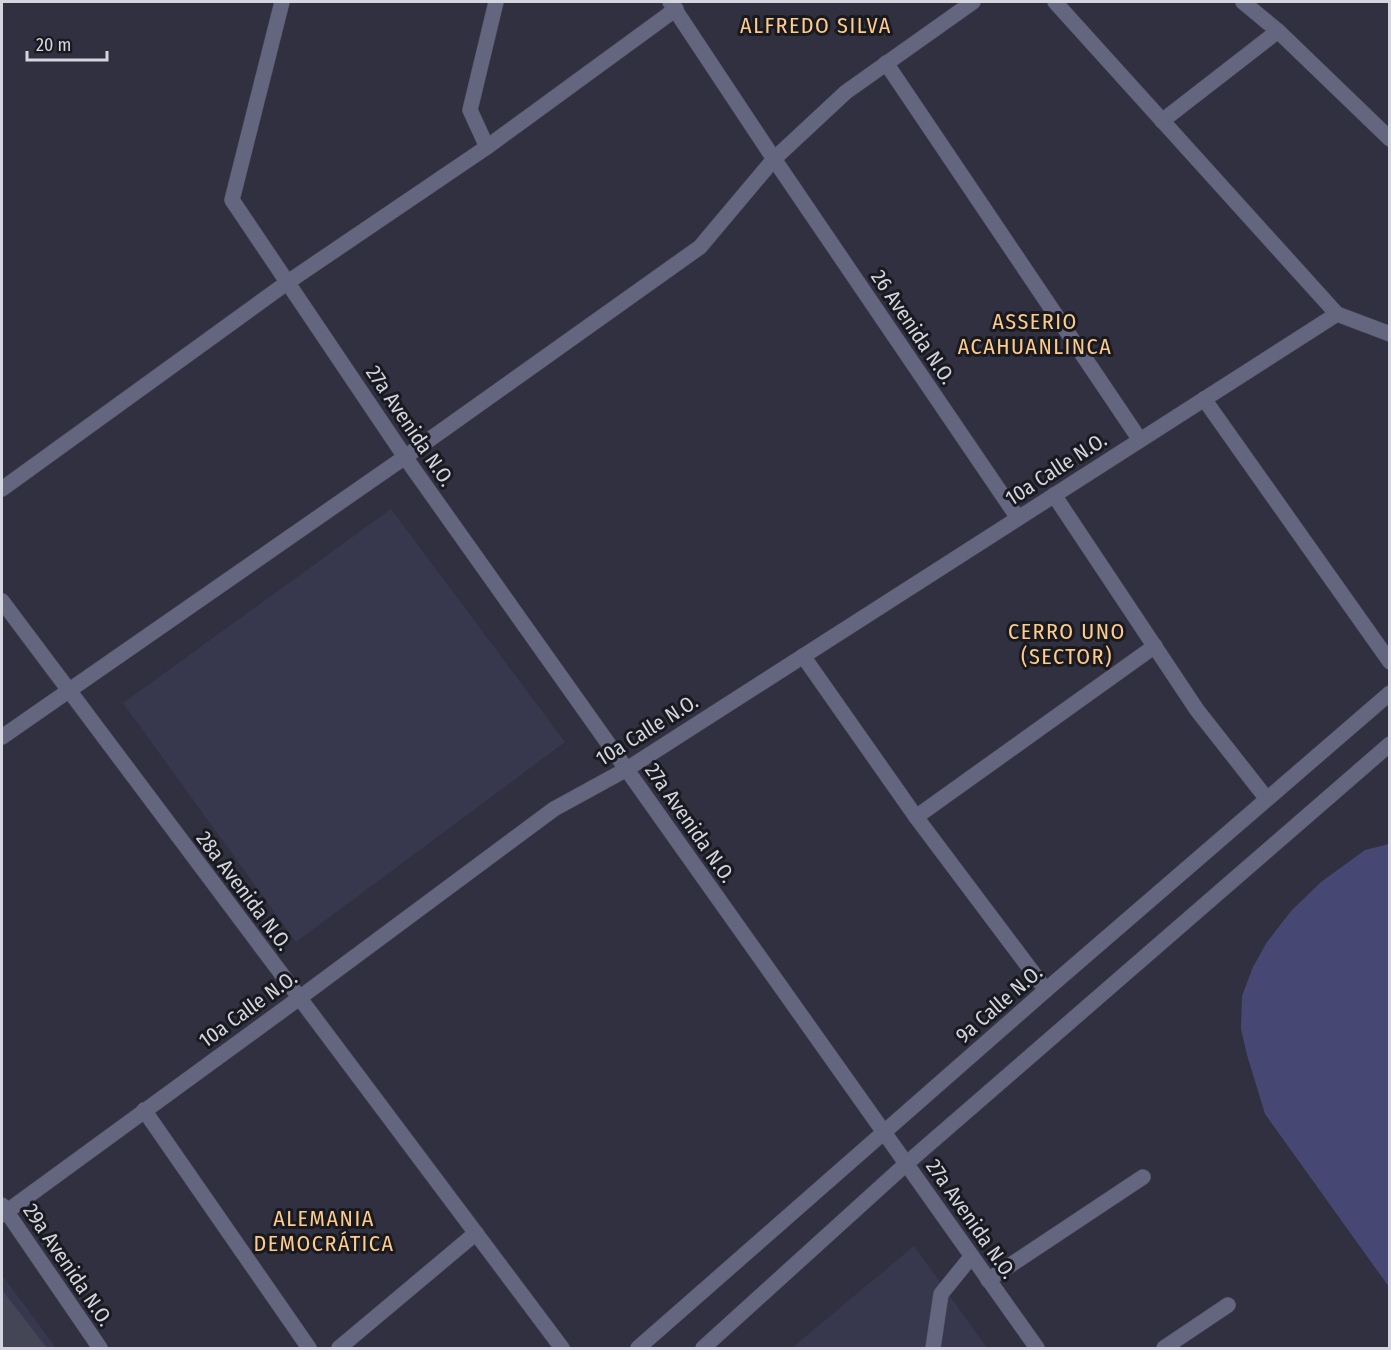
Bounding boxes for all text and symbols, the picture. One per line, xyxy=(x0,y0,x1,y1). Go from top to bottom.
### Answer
district label: ALFREDO SILVA xyxy=(740,12,892,39)
scale bar xyxy=(27,24,106,62)
text: 20 m xyxy=(36,34,71,56)
street label: 26 Avenida N.O. xyxy=(865,265,961,389)
district label: ASSERIO ACAHUANLINCA xyxy=(958,308,1112,360)
street label: 27a Avenida N.O. xyxy=(360,361,460,491)
street label: 10a Calle N.O. xyxy=(1001,427,1111,511)
district label: CERRO UNO (SECTOR) xyxy=(1008,618,1126,670)
street label: 10a Calle N.O. xyxy=(591,688,703,772)
street label: 27a Avenida N.O. xyxy=(639,758,741,888)
street label: 28a Avenida N.O. xyxy=(191,826,297,956)
street label: 9a Calle N.O. xyxy=(950,959,1048,1049)
street label: 10a Calle N.O. xyxy=(194,965,302,1053)
street label: 27a Avenida N.O. xyxy=(920,1154,1022,1284)
street label: 29a Avenida N.O. xyxy=(18,1199,118,1331)
district label: ALEMANIA DEMOCRÁTICA xyxy=(253,1205,395,1257)

